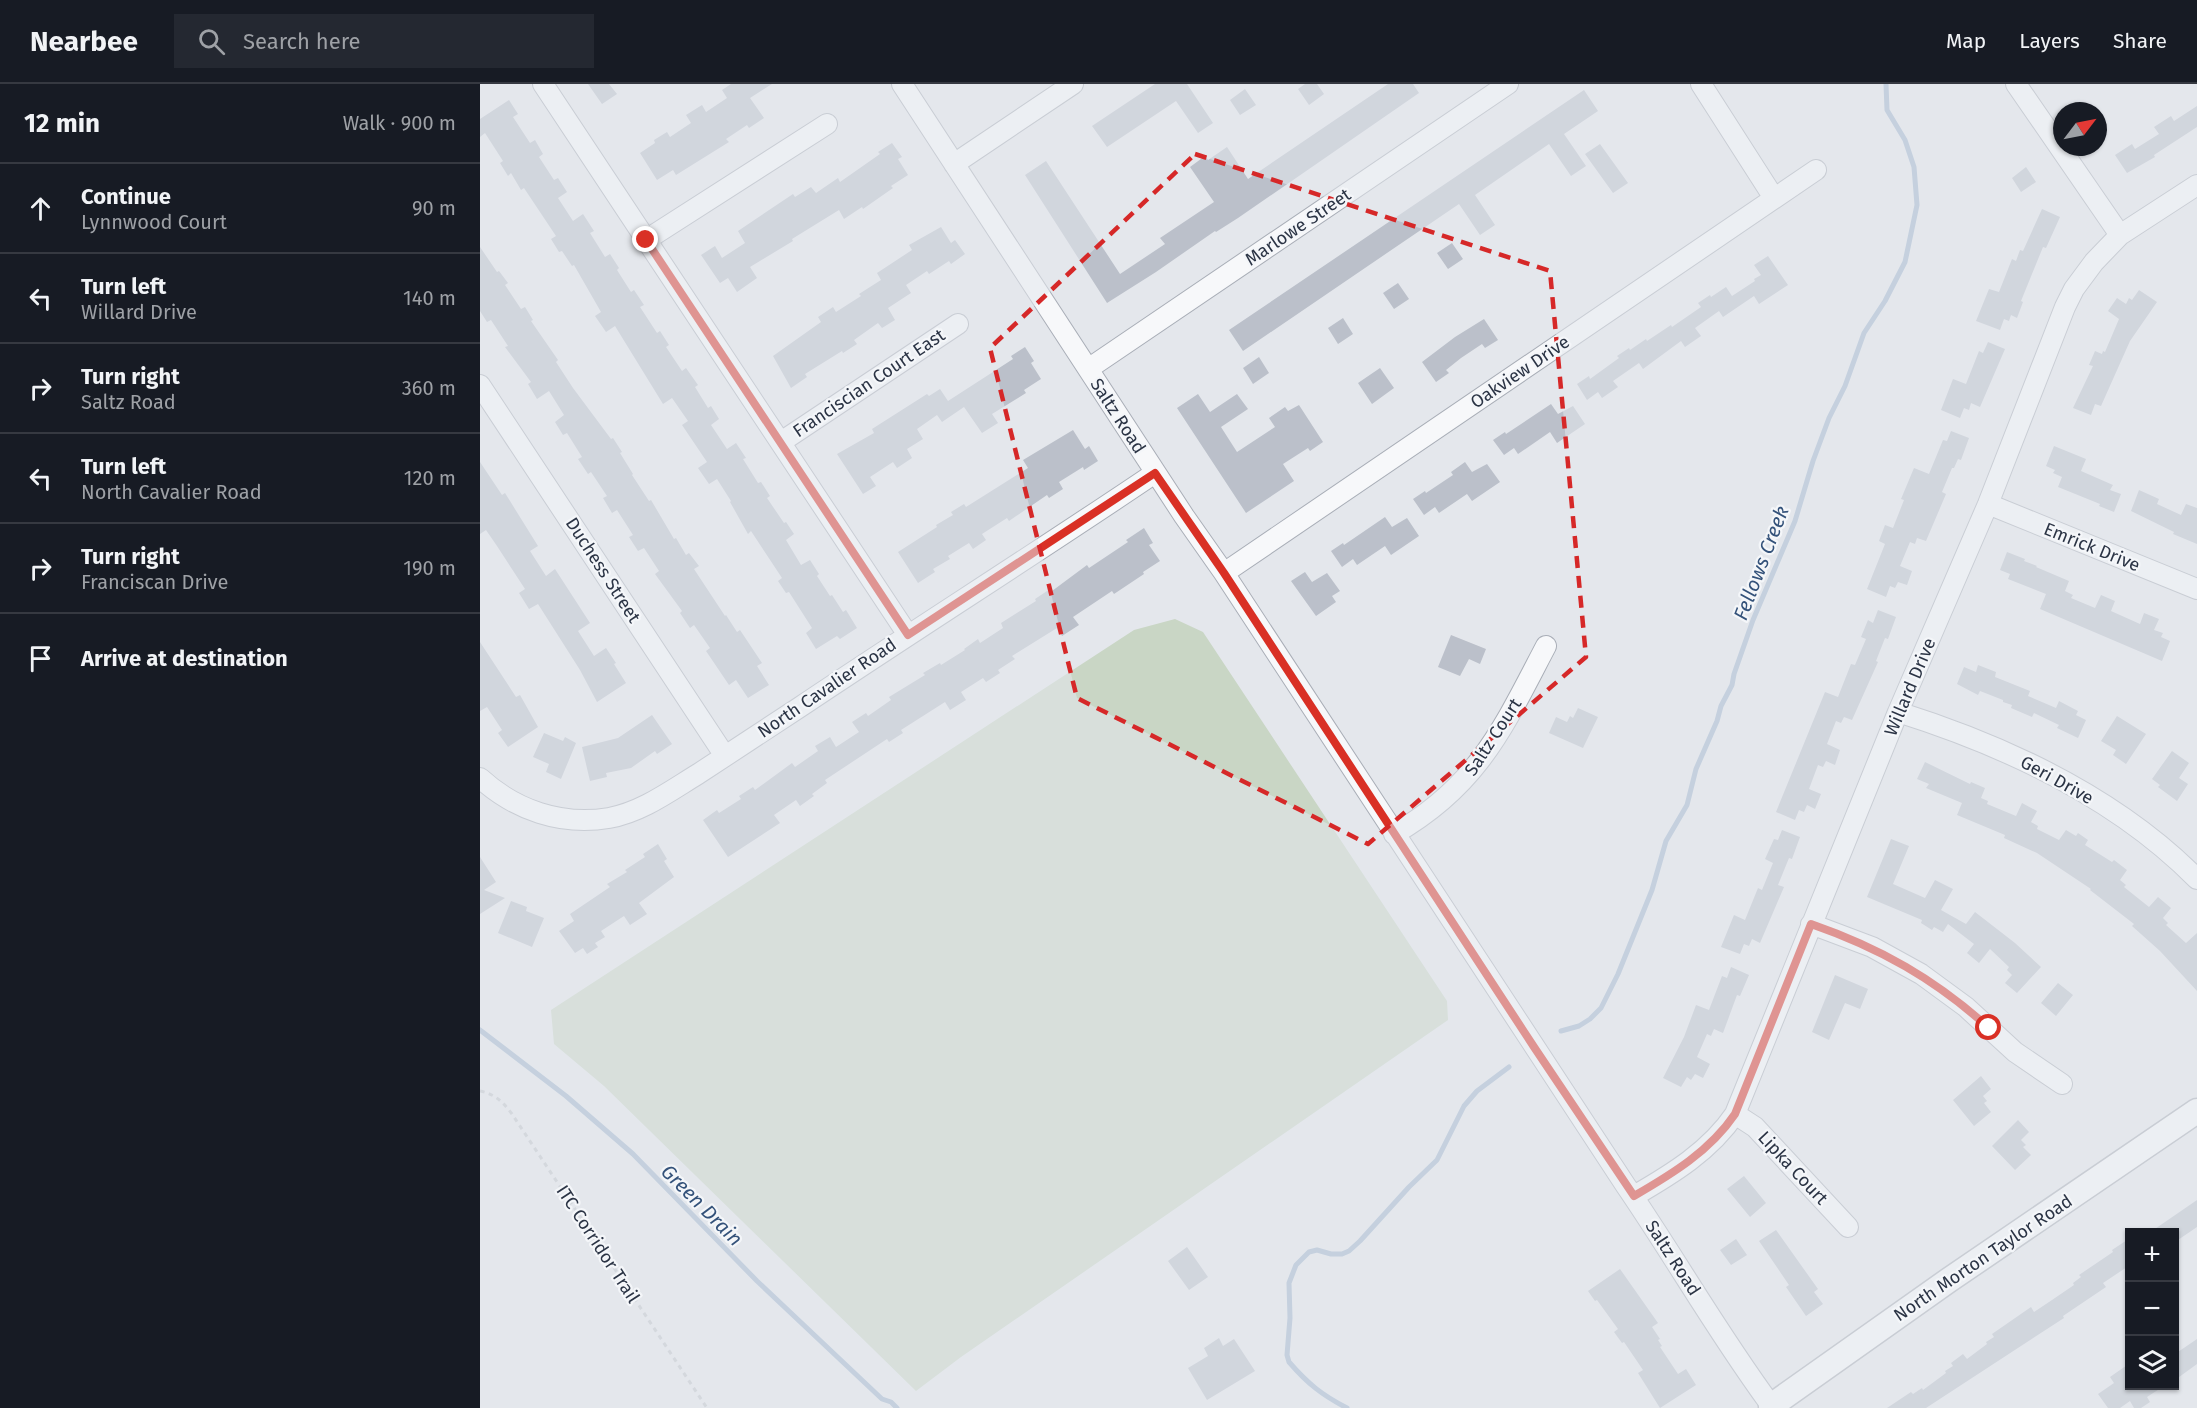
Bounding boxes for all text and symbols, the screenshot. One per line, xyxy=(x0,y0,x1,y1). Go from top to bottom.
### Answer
search box xyxy=(174,14,594,68)
text: Nearbee xyxy=(30,25,138,58)
icon: search xyxy=(195,25,228,58)
text: Search here xyxy=(243,28,360,55)
text: Map xyxy=(1946,28,1986,54)
text: Layers xyxy=(2019,28,2080,54)
text: Share xyxy=(2113,28,2167,54)
north arrow xyxy=(2053,102,2107,156)
text: 12 min xyxy=(24,108,100,139)
text: Walk · 900 m xyxy=(343,111,456,135)
text: Continue xyxy=(81,183,171,210)
street label: Marlowe Street xyxy=(1241,183,1355,270)
icon: ahead xyxy=(24,192,57,225)
text: 90 m xyxy=(412,196,456,220)
text: Lynnwood Court xyxy=(81,210,227,234)
route end xyxy=(632,226,658,252)
text: Turn left xyxy=(81,273,166,300)
icon: left xyxy=(24,282,57,315)
text: 140 m xyxy=(403,286,456,310)
text: Willard Drive xyxy=(81,300,197,324)
street label: Franciscian Court East xyxy=(789,324,950,442)
street label: Oakview Drive xyxy=(1466,331,1574,413)
text: Turn right xyxy=(81,363,180,390)
icon: right xyxy=(24,372,57,405)
street label: Saltz Road xyxy=(1086,374,1150,458)
text: 360 m xyxy=(402,376,456,400)
text: Saltz Road xyxy=(81,390,176,414)
text: Turn left xyxy=(81,453,166,480)
icon: left xyxy=(24,462,57,495)
text: 120 m xyxy=(404,466,456,490)
text: North Cavalier Road xyxy=(81,480,262,504)
water label: Fellows Creek xyxy=(1728,502,1794,623)
street label: Duchess Street xyxy=(561,513,646,627)
street label: Emrick Drive xyxy=(2041,518,2143,576)
text: Turn right xyxy=(81,543,180,570)
icon: right xyxy=(24,552,57,585)
text: 190 m xyxy=(403,556,456,580)
text: Franciscan Drive xyxy=(81,570,228,594)
street label: North Cavalier Road xyxy=(753,633,901,743)
street label: Willard Drive xyxy=(1879,635,1941,739)
icon: arrive xyxy=(24,642,57,675)
text: Arrive at destination xyxy=(81,645,288,672)
street label: Saltz Court xyxy=(1460,694,1526,780)
street label: Geri Drive xyxy=(2017,751,2097,809)
route start xyxy=(1975,1014,2001,1040)
street label: Lipka Court xyxy=(1753,1127,1833,1210)
water label: Green Drain xyxy=(656,1159,748,1251)
street label: ITC Corridor Trail xyxy=(552,1181,644,1307)
street label: North Morton Taylor Road xyxy=(1889,1190,2077,1326)
street label: Saltz Road xyxy=(1641,1216,1705,1300)
map controls xyxy=(2125,1228,2179,1390)
button: + xyxy=(2125,1228,2179,1282)
button: − xyxy=(2125,1282,2179,1336)
button: layers xyxy=(2125,1336,2179,1390)

